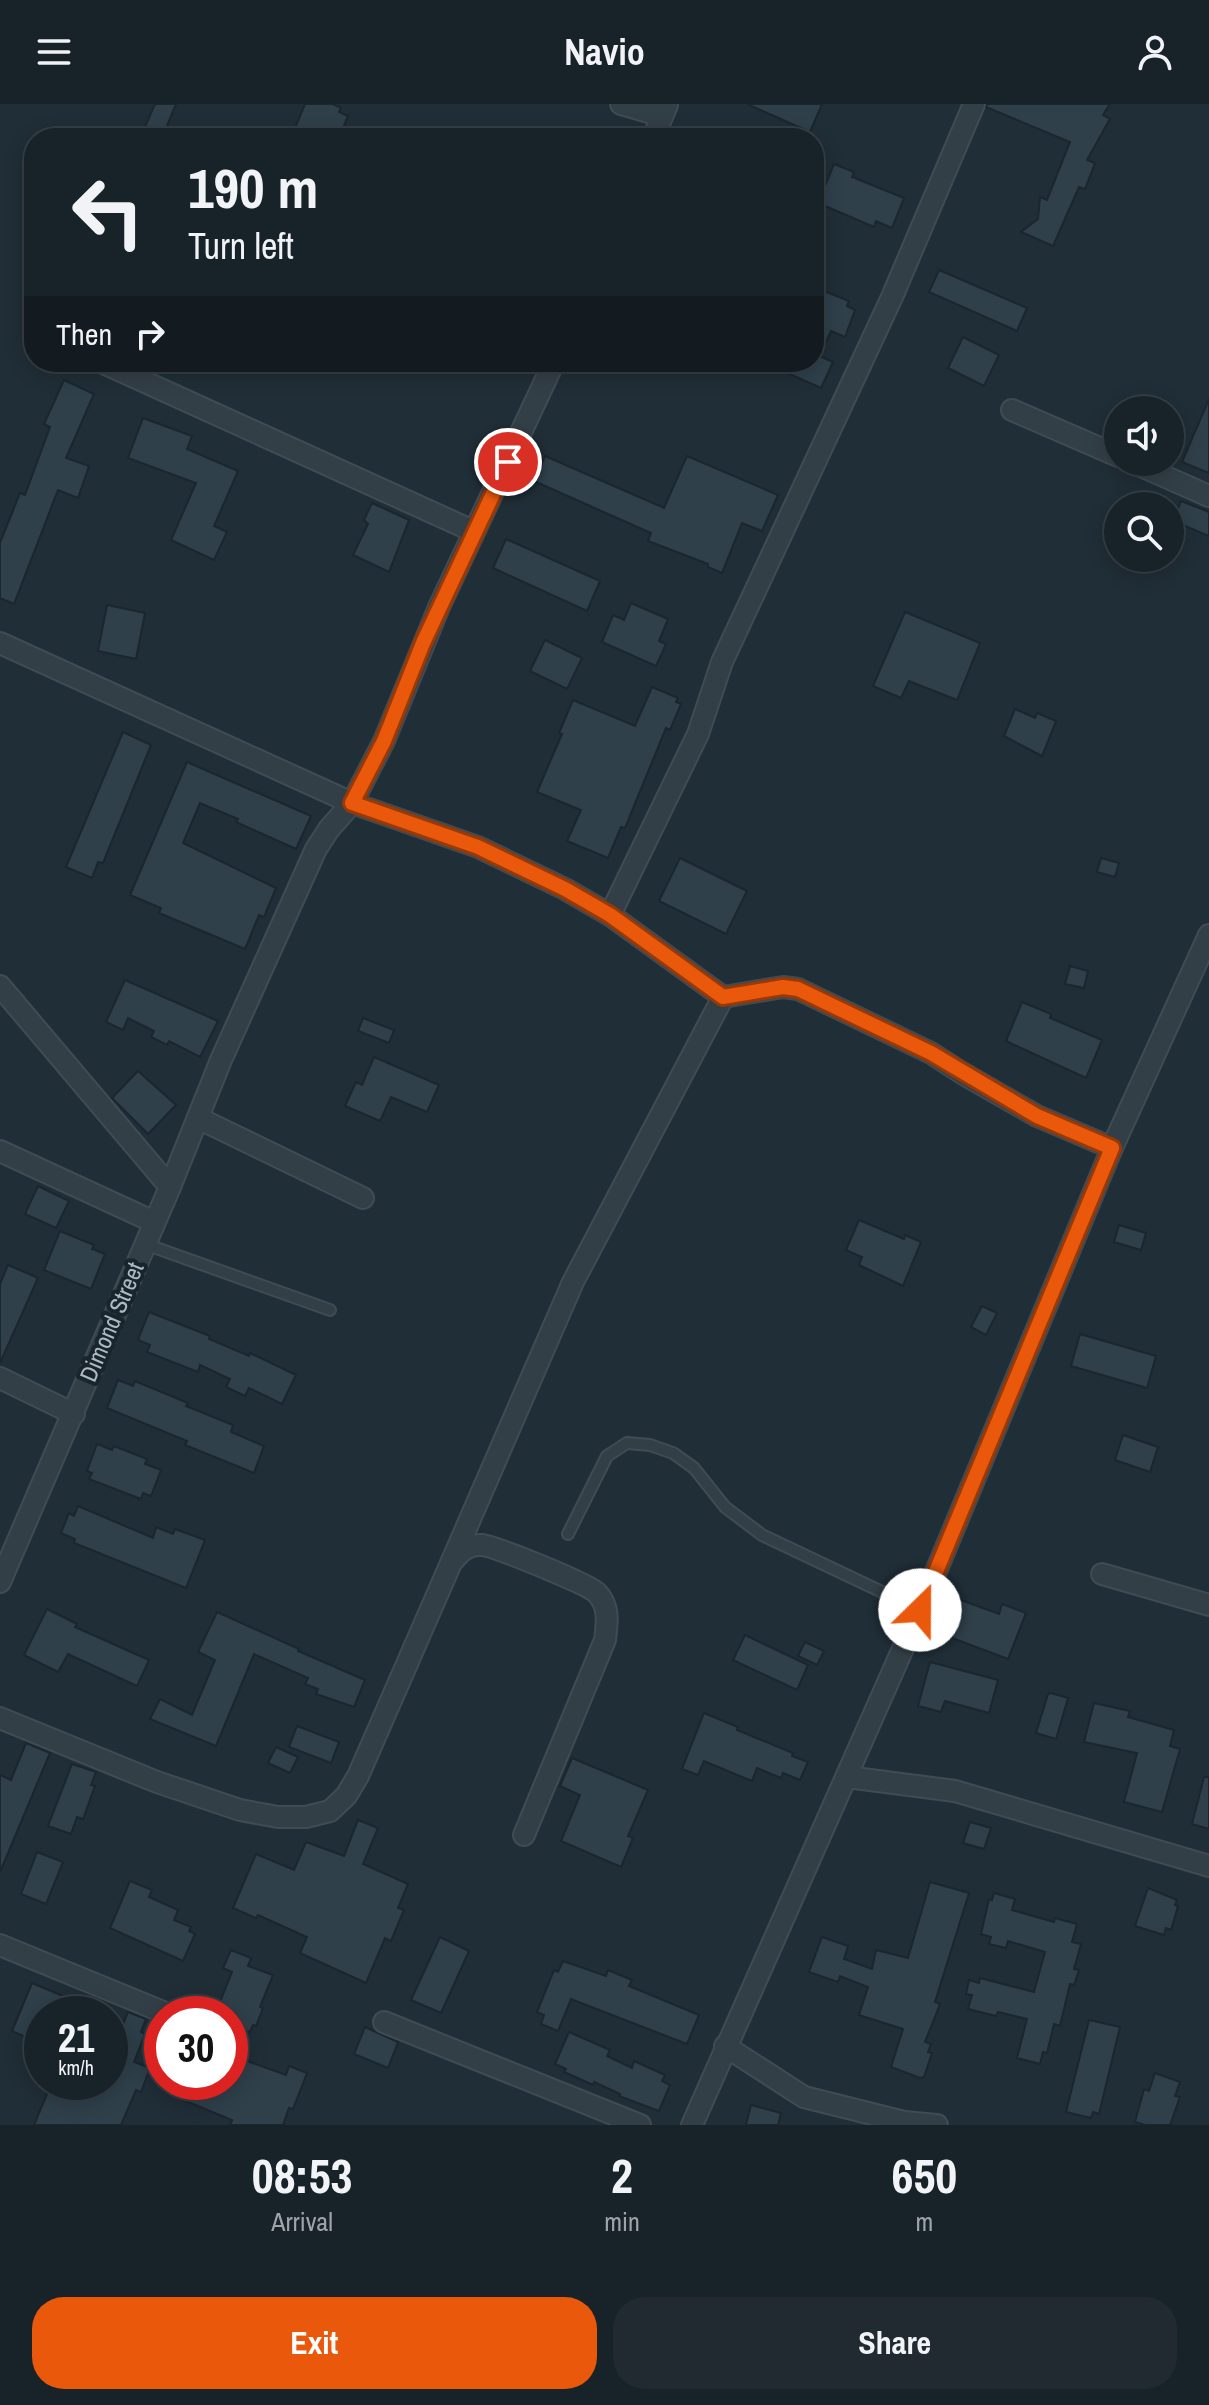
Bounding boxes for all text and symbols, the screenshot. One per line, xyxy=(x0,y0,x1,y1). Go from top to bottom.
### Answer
text: Navio xyxy=(564,28,645,76)
icon: menu xyxy=(32,30,76,74)
icon: person xyxy=(1133,30,1177,74)
text: 190 m xyxy=(188,150,318,225)
icon: left xyxy=(56,160,160,264)
text: Turn left xyxy=(188,222,294,270)
icon: right xyxy=(128,312,172,356)
text: Then xyxy=(56,314,112,354)
map controls xyxy=(1104,396,1184,572)
button: sound xyxy=(1104,396,1184,476)
pin xyxy=(474,428,542,496)
icon: arrive xyxy=(486,440,530,484)
button: search xyxy=(1104,492,1184,572)
street label: Dimond Street xyxy=(72,1256,151,1386)
position arrow xyxy=(878,1568,962,1652)
speed limit sign: 30 xyxy=(144,1996,248,2100)
text: 21 xyxy=(58,2011,94,2064)
text: km/h xyxy=(58,2054,94,2081)
text: 08:53 xyxy=(252,2143,352,2208)
text: 2 xyxy=(611,2143,633,2208)
text: 650 xyxy=(892,2143,957,2208)
text: Arrival xyxy=(271,2204,333,2239)
text: min xyxy=(604,2204,640,2239)
text: m xyxy=(916,2204,933,2239)
button: Exit xyxy=(32,2297,597,2389)
button: Share xyxy=(613,2297,1177,2389)

